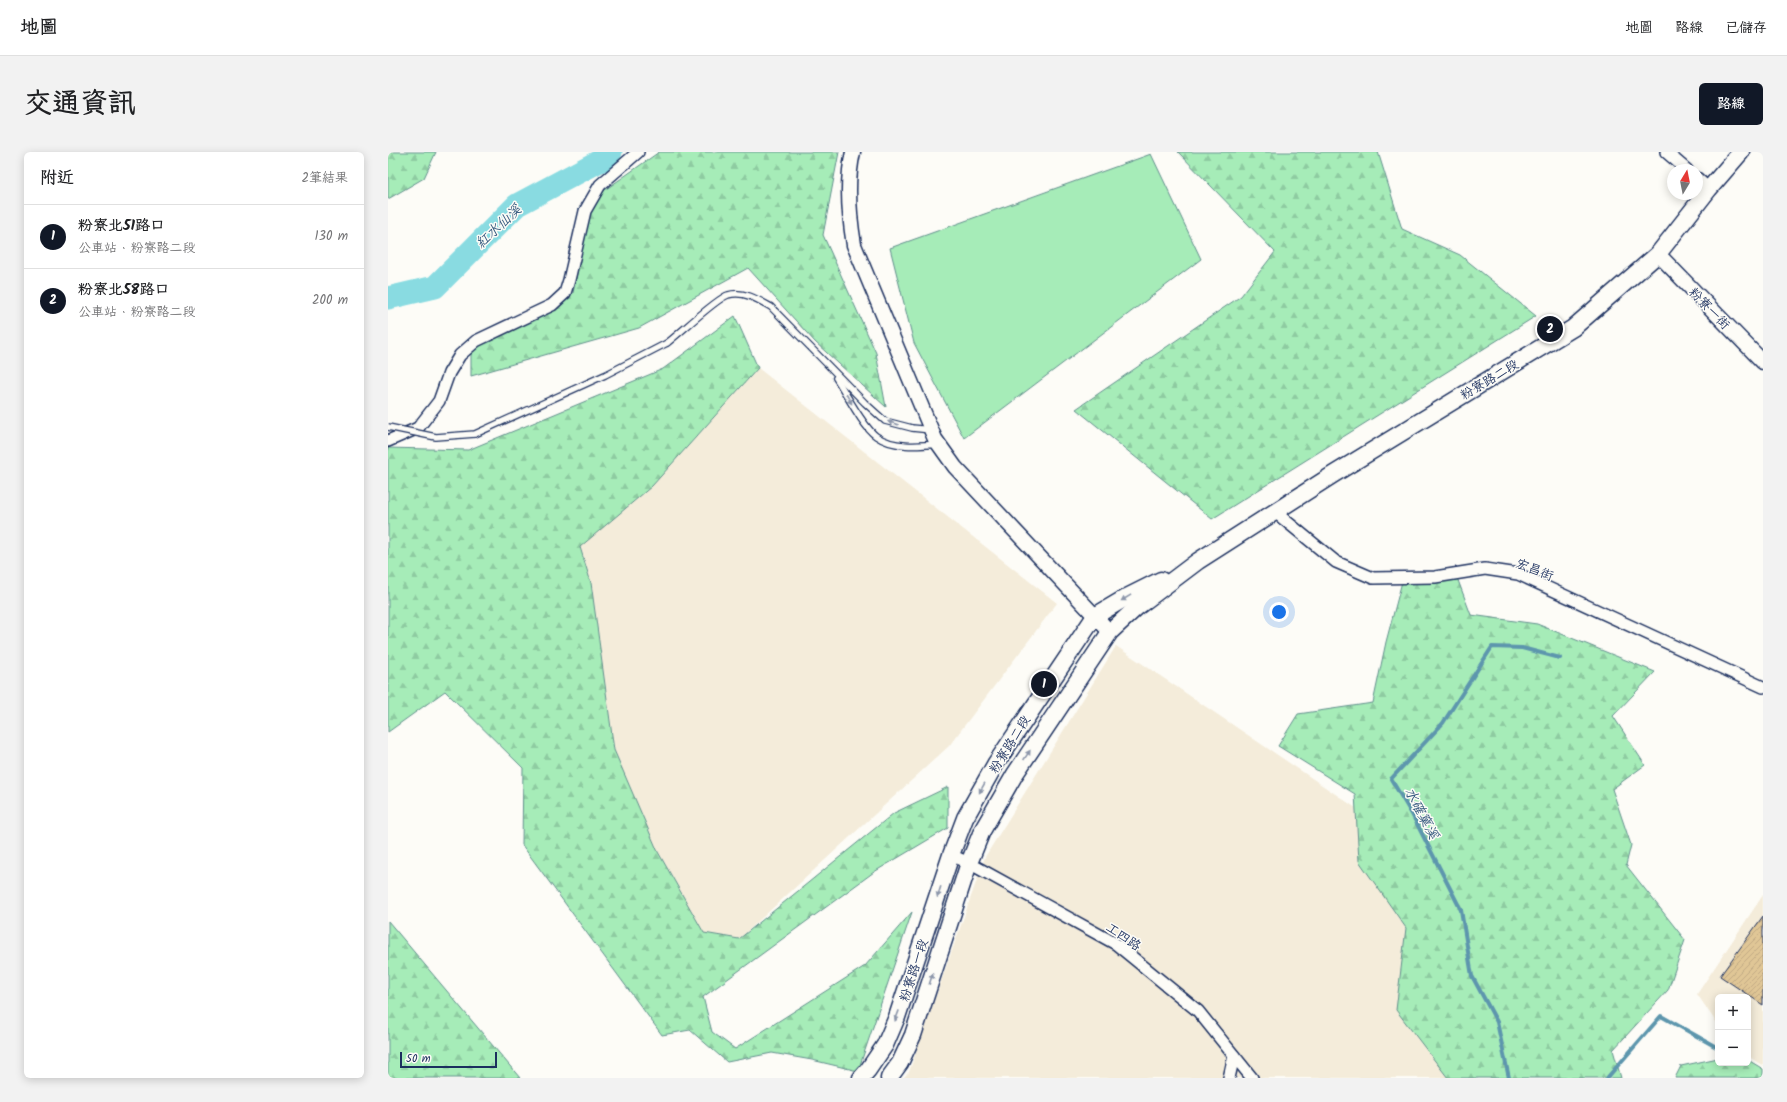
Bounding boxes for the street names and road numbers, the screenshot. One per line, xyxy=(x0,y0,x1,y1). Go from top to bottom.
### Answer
street label: 粉寮一街 xyxy=(1683,283,1735,335)
street label: 粉寮路二段 xyxy=(1457,355,1523,406)
street label: 宏昌街 xyxy=(1512,554,1556,587)
street label: 粉寮路二段 xyxy=(984,712,1036,778)
street label: 工四路 xyxy=(1101,918,1145,957)
street label: 粉寮路一段 xyxy=(894,936,934,1005)

